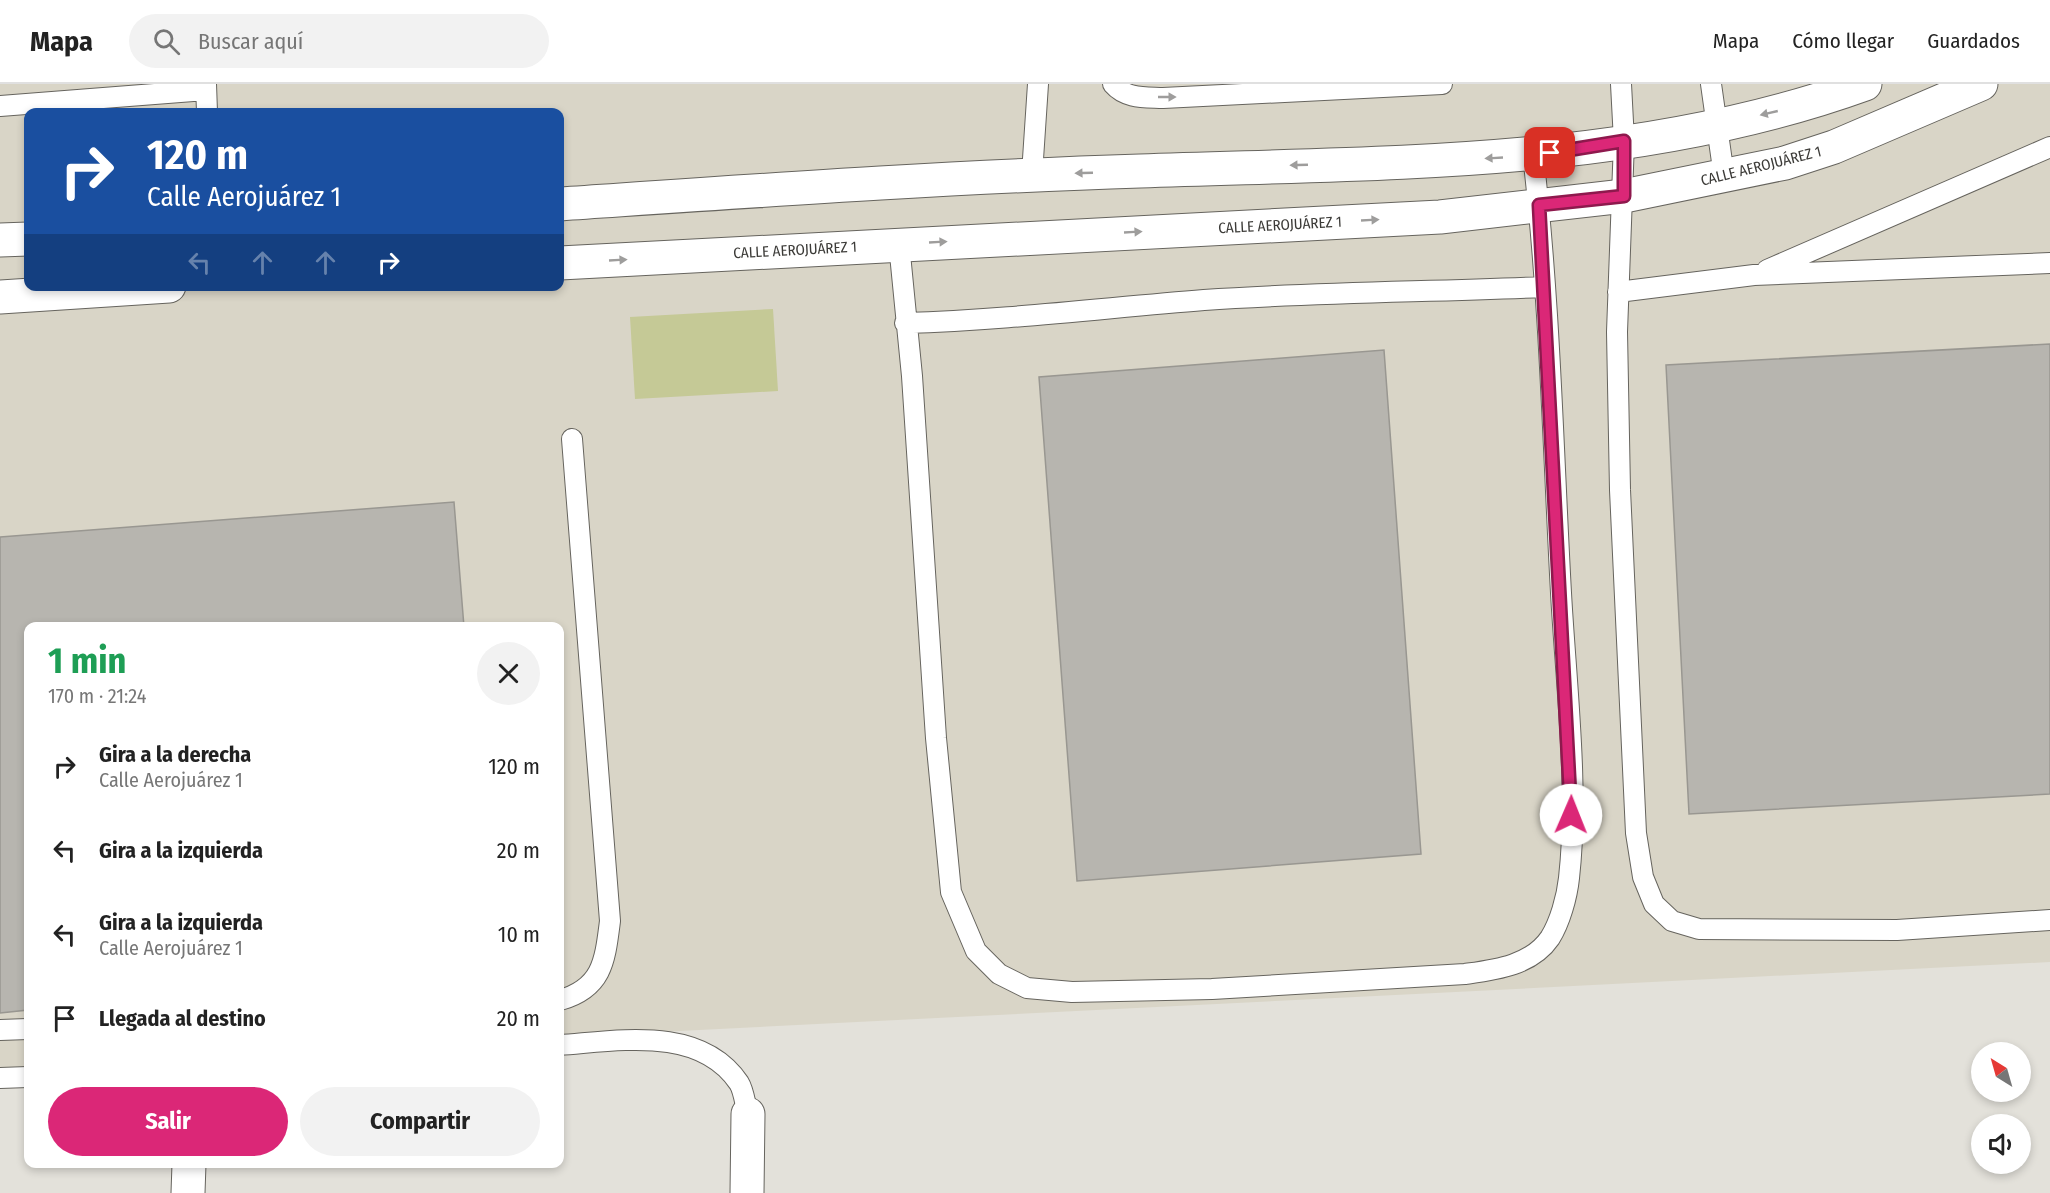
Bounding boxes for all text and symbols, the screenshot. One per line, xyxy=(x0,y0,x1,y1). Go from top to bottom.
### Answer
search box xyxy=(129,14,549,68)
text: Mapa xyxy=(30,25,93,58)
icon: search xyxy=(150,25,183,58)
text: Buscar aquí xyxy=(198,28,303,55)
text: Mapa xyxy=(1713,28,1759,54)
text: Cómo llegar xyxy=(1792,28,1894,54)
text: Guardados xyxy=(1927,28,2020,54)
one-way arrow xyxy=(1158,92,1177,102)
one-way arrow xyxy=(1760,108,1778,118)
pin xyxy=(1524,127,1575,178)
text: 120 m xyxy=(147,130,248,180)
icon: right xyxy=(48,132,126,210)
icon: arrive xyxy=(1533,136,1566,169)
street label: CALLE AEROJUÁREZ 1 xyxy=(1699,142,1823,190)
one-way arrow xyxy=(1485,153,1504,162)
one-way arrow xyxy=(1290,160,1309,170)
one-way arrow xyxy=(1074,168,1093,177)
text: Calle Aerojuárez 1 xyxy=(147,181,341,213)
street label: CALLE AEROJUÁREZ 1 xyxy=(1218,213,1342,237)
one-way arrow xyxy=(1360,216,1379,225)
one-way arrow xyxy=(1124,228,1143,237)
street label: CALLE AEROJUÁREZ 1 xyxy=(733,238,857,262)
one-way arrow xyxy=(929,238,948,247)
icon: left xyxy=(183,246,216,279)
icon: ahead xyxy=(246,246,279,279)
icon: ahead xyxy=(309,246,342,279)
icon: right xyxy=(372,246,405,279)
one-way arrow xyxy=(608,255,627,264)
text: 1 min xyxy=(48,639,126,683)
button: close xyxy=(477,642,540,705)
text: 170 m · 21:24 xyxy=(48,684,146,708)
text: Gira a la derecha xyxy=(99,741,251,768)
icon: right xyxy=(48,750,81,783)
text: 120 m xyxy=(488,753,540,780)
text: Calle Aerojuárez 1 xyxy=(99,768,243,792)
position arrow xyxy=(1539,783,1603,847)
icon: left xyxy=(48,834,81,867)
text: Gira a la izquierda xyxy=(99,837,263,864)
text: 20 m xyxy=(497,837,540,864)
text: Gira a la izquierda xyxy=(99,909,263,936)
icon: left xyxy=(48,918,81,951)
text: 10 m xyxy=(498,921,540,948)
text: Calle Aerojuárez 1 xyxy=(99,936,243,960)
icon: arrive xyxy=(48,1002,81,1035)
text: Llegada al destino xyxy=(99,1005,266,1032)
text: 20 m xyxy=(497,1005,540,1032)
north arrow xyxy=(1971,1042,2031,1102)
map controls xyxy=(1971,1042,2031,1174)
button: Salir xyxy=(48,1087,288,1156)
button: Compartir xyxy=(300,1087,540,1156)
button: sound xyxy=(1971,1114,2031,1174)

